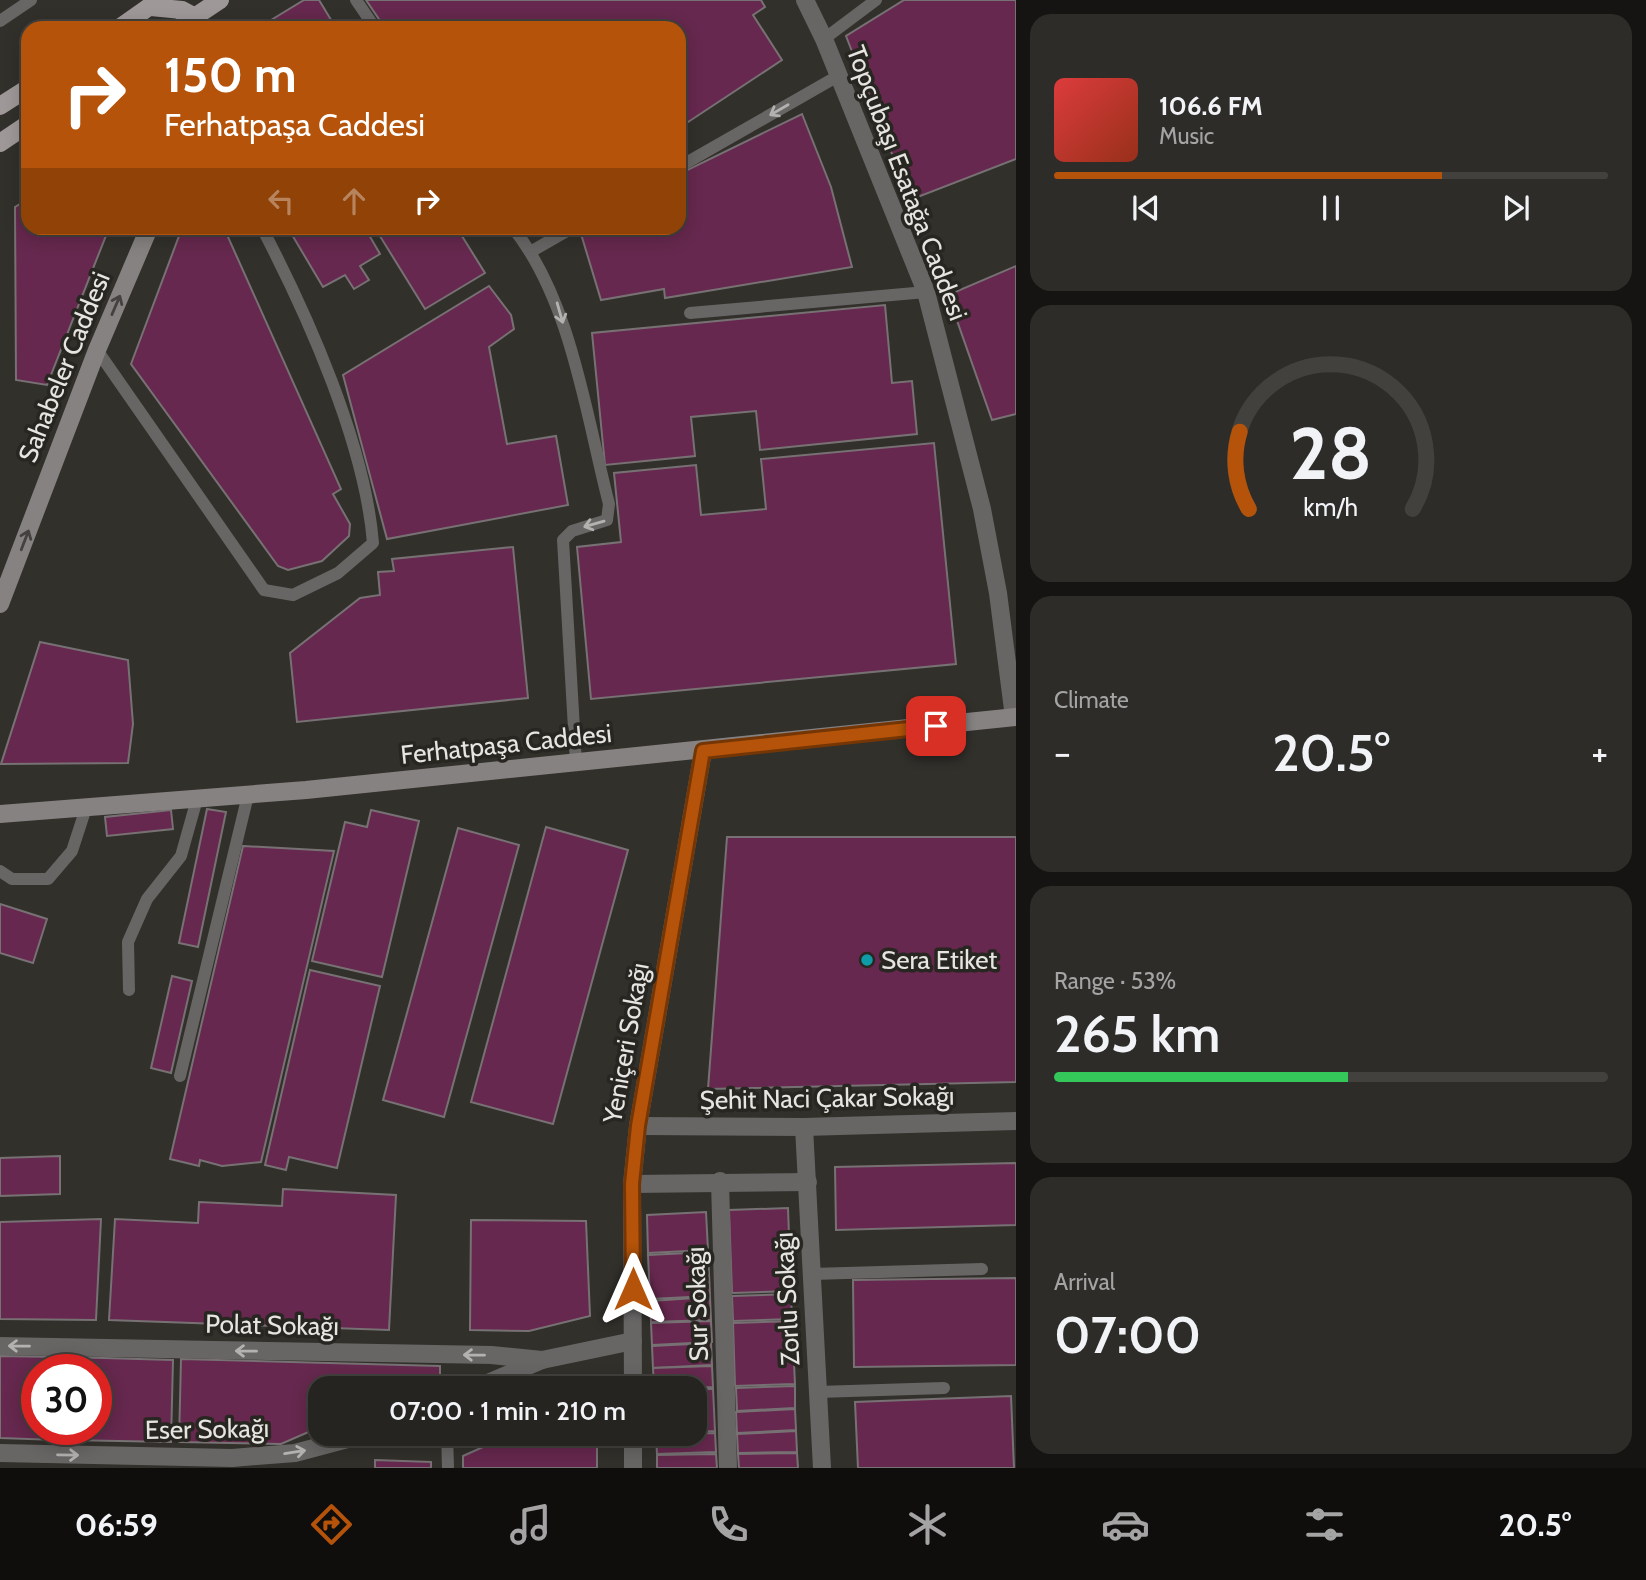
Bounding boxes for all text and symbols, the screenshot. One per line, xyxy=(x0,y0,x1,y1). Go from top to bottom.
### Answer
street label: Topçubaşı Esatağa Caddesi xyxy=(840,41,974,325)
text: 150 m xyxy=(164,45,297,104)
icon: right xyxy=(49,49,140,140)
text: 106.6 FM xyxy=(1159,90,1263,122)
one-way arrow xyxy=(769,104,790,117)
text: Ferhatpaşa Caddesi xyxy=(164,105,425,144)
text: Music xyxy=(1159,122,1214,150)
icon: left xyxy=(262,182,300,220)
icon: ahead xyxy=(335,182,373,220)
icon: right xyxy=(408,182,446,220)
icon: previous xyxy=(1127,189,1165,227)
icon: pause xyxy=(1312,189,1350,227)
icon: next xyxy=(1497,189,1535,227)
street label: Sahabeler Caddesi xyxy=(11,267,117,467)
one-way arrow xyxy=(110,295,123,317)
one-way arrow xyxy=(554,302,567,324)
text: 28 xyxy=(1290,410,1372,498)
text: km/h xyxy=(1304,492,1358,522)
one-way arrow xyxy=(583,519,605,532)
one-way arrow xyxy=(19,530,32,552)
text: Climate xyxy=(1054,686,1129,714)
pin xyxy=(906,696,966,756)
icon: arrive xyxy=(917,707,955,745)
street label: Ferhatpaşa Caddesi xyxy=(399,717,613,771)
text: 20.5° xyxy=(1272,721,1390,784)
text: − xyxy=(1054,729,1071,776)
text: + xyxy=(1591,729,1608,776)
place label: Sera Etiket xyxy=(881,944,998,976)
marker: Sera Etiket xyxy=(859,952,875,968)
street label: Yeniçeri Sokağı xyxy=(596,960,656,1127)
text: Range · 53% xyxy=(1054,967,1176,995)
text: 265 km xyxy=(1054,1002,1220,1065)
street label: Şehit Naci Çakar Sokağı xyxy=(699,1080,955,1116)
street label: Zorlu Sokağı xyxy=(768,1231,806,1367)
street label: Sur Sokağı xyxy=(679,1246,715,1362)
position arrow xyxy=(596,1252,670,1326)
text: Arrival xyxy=(1054,1268,1115,1296)
text: 07:00 xyxy=(1054,1303,1201,1366)
street label: Polat Sokağı xyxy=(205,1308,339,1342)
one-way arrow xyxy=(8,1339,31,1353)
one-way arrow xyxy=(235,1344,258,1357)
one-way arrow xyxy=(463,1348,486,1362)
speed limit sign: 30 xyxy=(21,1354,112,1445)
text: 07:00 · 1 min · 210 m xyxy=(389,1395,626,1427)
street label: Eser Sokağı xyxy=(145,1412,269,1446)
one-way arrow xyxy=(283,1445,306,1458)
one-way arrow xyxy=(56,1448,79,1461)
icon: directions xyxy=(307,1500,356,1549)
icon: music xyxy=(506,1500,555,1549)
icon: phone xyxy=(704,1500,753,1549)
icon: climate xyxy=(903,1500,952,1549)
icon: car xyxy=(1101,1500,1150,1549)
icon: filters xyxy=(1300,1500,1349,1549)
text: 06:59 xyxy=(75,1505,158,1544)
text: 20.5° xyxy=(1498,1505,1571,1544)

